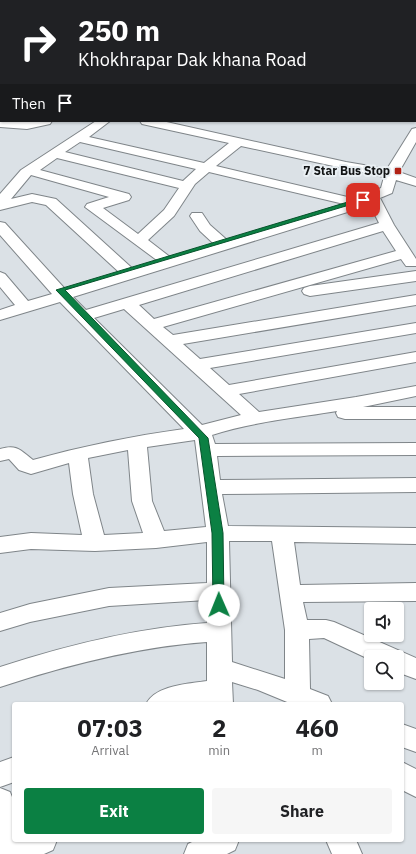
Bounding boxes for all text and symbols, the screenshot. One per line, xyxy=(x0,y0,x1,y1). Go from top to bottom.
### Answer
text: 250 m xyxy=(78,12,160,49)
icon: right xyxy=(12,16,64,68)
text: Khokhrapar Dak khana Road xyxy=(78,48,307,71)
icon: arrive xyxy=(54,92,76,114)
text: Then xyxy=(12,94,46,113)
place label: 7 Star Bus Stop xyxy=(303,163,390,178)
marker: 7 Star Bus Stop xyxy=(393,166,403,176)
pin xyxy=(346,183,380,217)
icon: arrive xyxy=(352,189,374,211)
position arrow xyxy=(198,584,240,626)
map controls xyxy=(364,602,404,690)
button: sound xyxy=(364,602,404,642)
button: search xyxy=(364,650,404,690)
text: 07:03 xyxy=(77,712,143,744)
text: 2 xyxy=(212,712,226,744)
text: 460 xyxy=(295,712,339,744)
text: Arrival xyxy=(91,742,129,759)
text: min xyxy=(208,742,230,759)
text: m xyxy=(311,742,323,759)
button: Exit xyxy=(24,788,204,834)
button: Share xyxy=(212,788,392,834)

